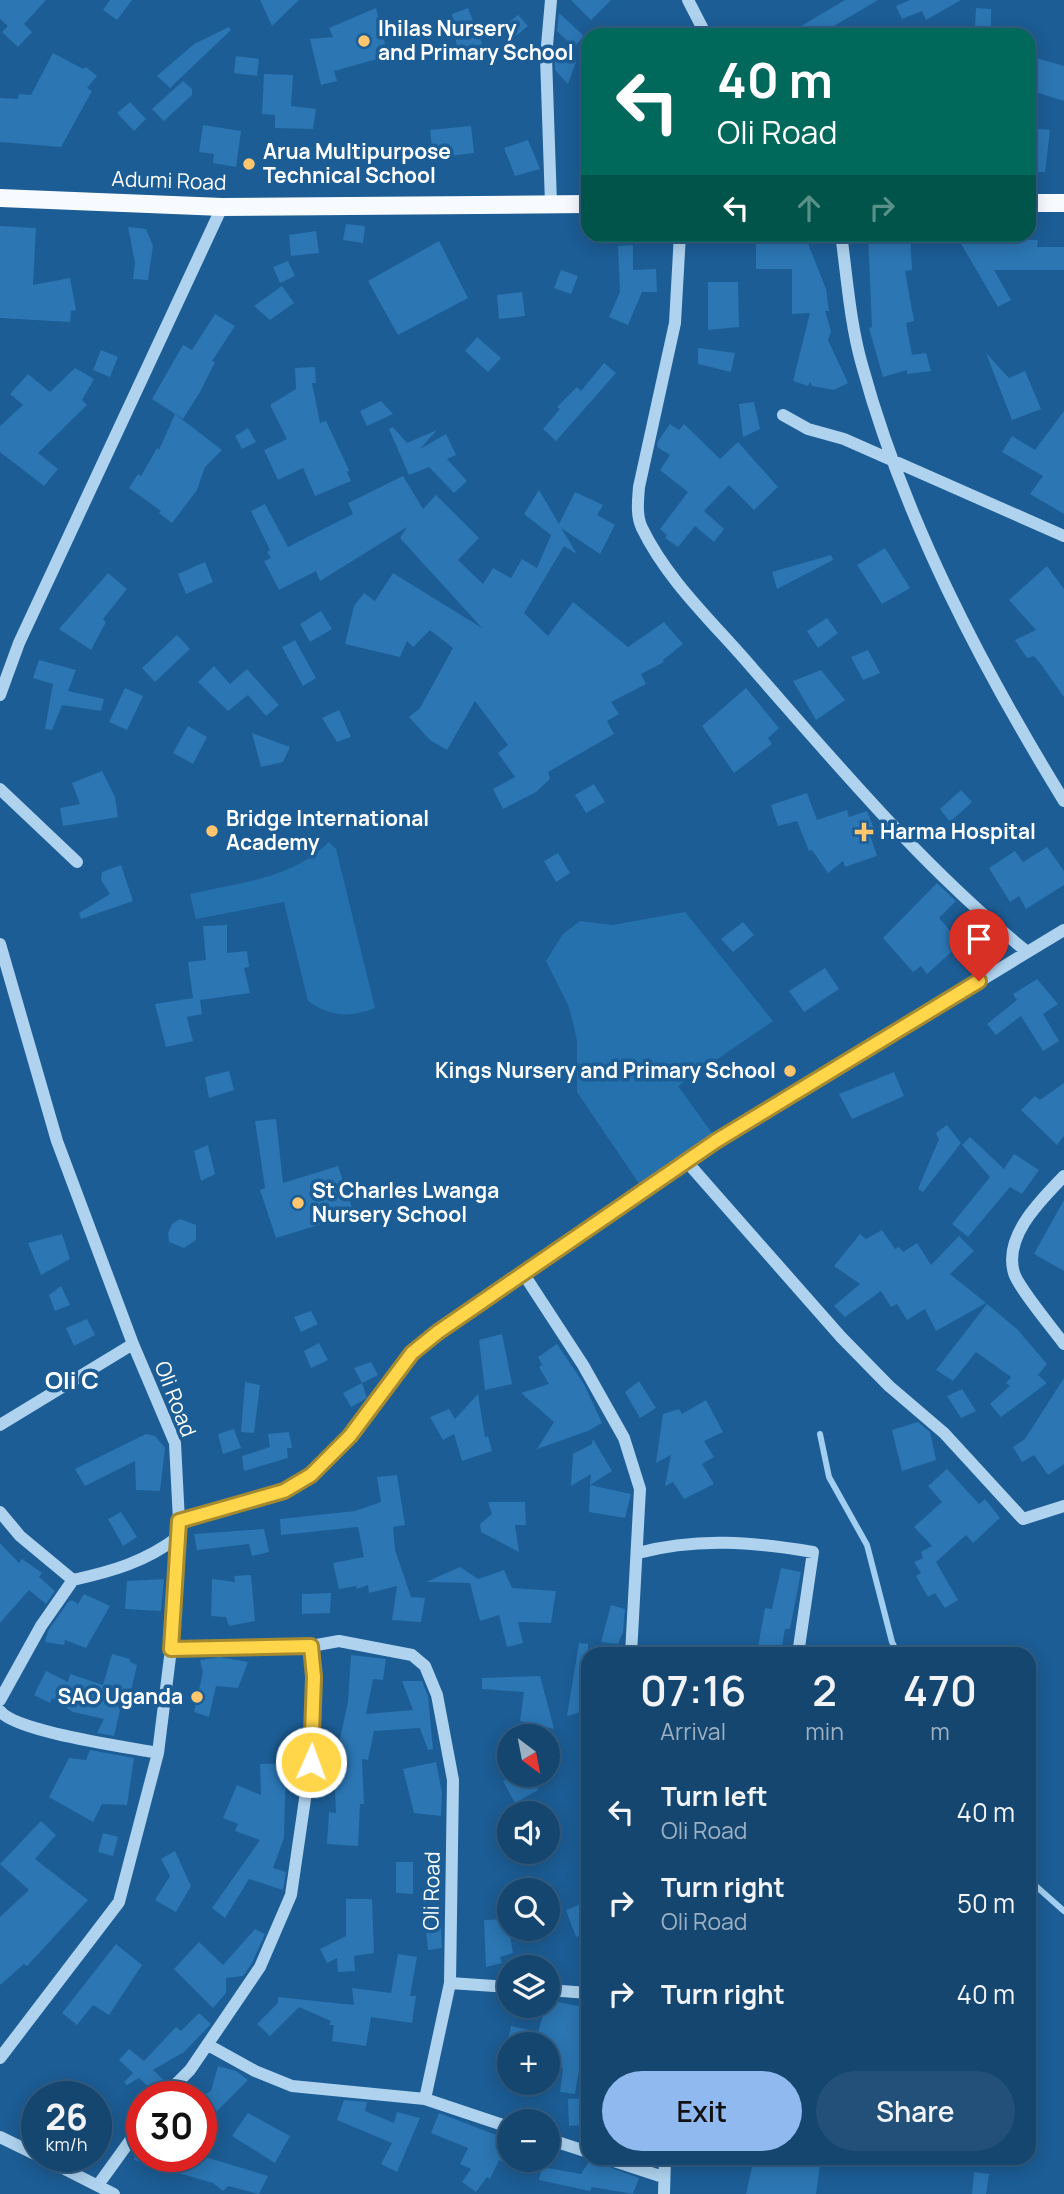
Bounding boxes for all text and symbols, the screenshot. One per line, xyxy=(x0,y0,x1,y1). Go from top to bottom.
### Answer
place label: Ihilas Nursery and Primary School xyxy=(378,14,574,66)
marker: Ihilas Nursery and Primary School xyxy=(356,33,372,49)
text: 40 m xyxy=(717,46,833,113)
icon: left xyxy=(602,56,693,147)
text: Oli Road xyxy=(717,110,837,154)
place label: Arua Multipurpose Technical School xyxy=(263,137,451,189)
marker: Arua Multipurpose Technical School xyxy=(241,156,257,172)
street label: Adumi Road xyxy=(111,164,227,196)
icon: left xyxy=(717,189,755,227)
icon: ahead xyxy=(790,189,828,227)
icon: right xyxy=(863,189,901,227)
place label: Bridge International Academy xyxy=(226,804,429,856)
place label: Harma Hospital xyxy=(880,817,1036,845)
marker: Harma Hospital xyxy=(854,822,874,842)
marker: Bridge International Academy xyxy=(204,823,220,839)
pin xyxy=(949,909,1009,981)
icon: arrive xyxy=(960,920,998,958)
place label: Kings Nursery and Primary School xyxy=(435,1056,776,1084)
marker: Kings Nursery and Primary School xyxy=(782,1063,798,1079)
place label: St Charles Lwanga Nursery School xyxy=(312,1176,499,1228)
marker: St Charles Lwanga Nursery School xyxy=(290,1195,306,1211)
street label: Oli Road xyxy=(149,1357,203,1441)
district label: Oli C xyxy=(45,1363,99,1396)
text: 07:16 xyxy=(640,1661,746,1719)
text: 2 xyxy=(812,1661,837,1719)
text: 470 xyxy=(903,1661,977,1719)
place label: SAO Uganda xyxy=(57,1682,183,1710)
marker: SAO Uganda xyxy=(189,1689,205,1705)
text: Arrival xyxy=(660,1715,726,1747)
text: min xyxy=(805,1715,844,1747)
text: m xyxy=(930,1715,950,1747)
north arrow xyxy=(497,1724,560,1787)
map controls xyxy=(497,1724,560,2172)
position arrow xyxy=(274,1725,348,1799)
text: Turn left xyxy=(661,1778,768,1814)
icon: left xyxy=(602,1793,640,1831)
text: 40 m xyxy=(957,1794,1015,1830)
button: sound xyxy=(497,1801,560,1864)
text: Oli Road xyxy=(661,1814,748,1846)
street label: Oli Road xyxy=(416,1851,446,1931)
text: Turn right xyxy=(661,1869,785,1905)
button: search xyxy=(497,1878,560,1941)
icon: right xyxy=(602,1884,640,1922)
text: 50 m xyxy=(957,1885,1015,1921)
text: Oli Road xyxy=(661,1905,748,1937)
button: layers xyxy=(497,1955,560,2018)
icon: right xyxy=(602,1975,640,2013)
text: Turn right xyxy=(661,1976,785,2012)
text: 40 m xyxy=(957,1976,1015,2012)
button: + xyxy=(497,2032,560,2095)
button: Exit xyxy=(602,2071,802,2151)
button: Share xyxy=(816,2071,1015,2151)
speed limit sign: 30 xyxy=(126,2081,217,2172)
text: 26 xyxy=(45,2093,88,2141)
button: − xyxy=(497,2109,560,2172)
text: km/h xyxy=(46,2132,87,2156)

